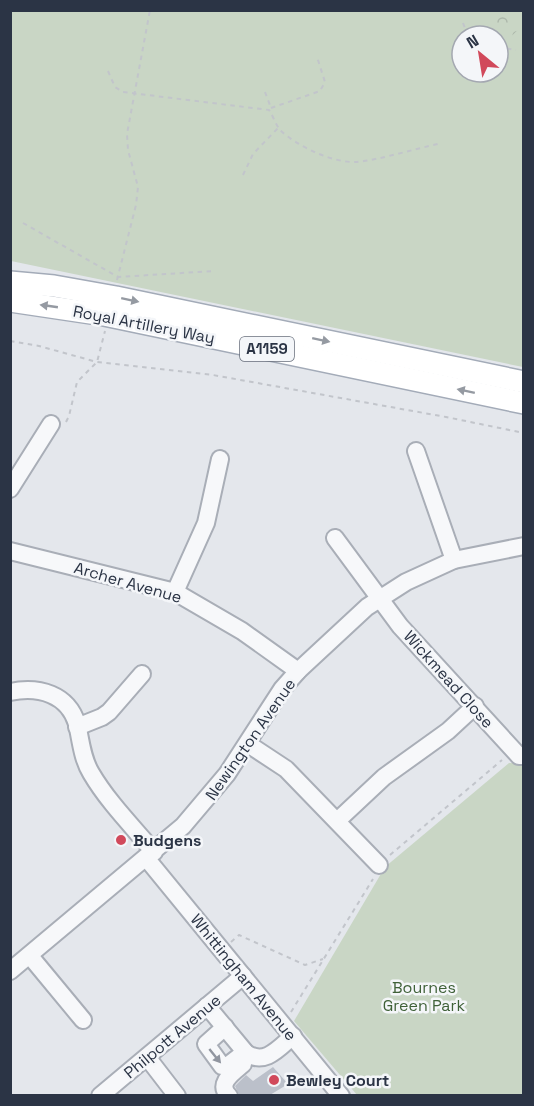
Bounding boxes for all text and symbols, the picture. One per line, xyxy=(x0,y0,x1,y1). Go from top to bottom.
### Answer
north arrow xyxy=(450,24,510,84)
text: N xyxy=(463,30,483,53)
one-way arrow xyxy=(121,296,140,306)
street label: Royal Artillery Way xyxy=(71,300,217,349)
one-way arrow xyxy=(39,302,58,311)
one-way arrow xyxy=(312,336,331,345)
road number: A1159 xyxy=(240,337,294,361)
one-way arrow xyxy=(457,386,476,395)
street label: Archer Avenue xyxy=(72,557,184,608)
street label: Wickmead Close xyxy=(399,626,498,733)
street label: Newington Avenue xyxy=(201,674,300,804)
place label: Budgens xyxy=(133,830,201,851)
marker: Budgens xyxy=(114,833,128,847)
street label: Whittingham Avenue xyxy=(186,910,301,1045)
park label: Bournes Green Park xyxy=(383,977,466,1016)
street label: Philpott Avenue xyxy=(119,990,225,1083)
one-way arrow xyxy=(208,1048,221,1064)
place label: Bewley Court xyxy=(286,1070,389,1091)
marker: Bewley Court xyxy=(267,1073,281,1087)

